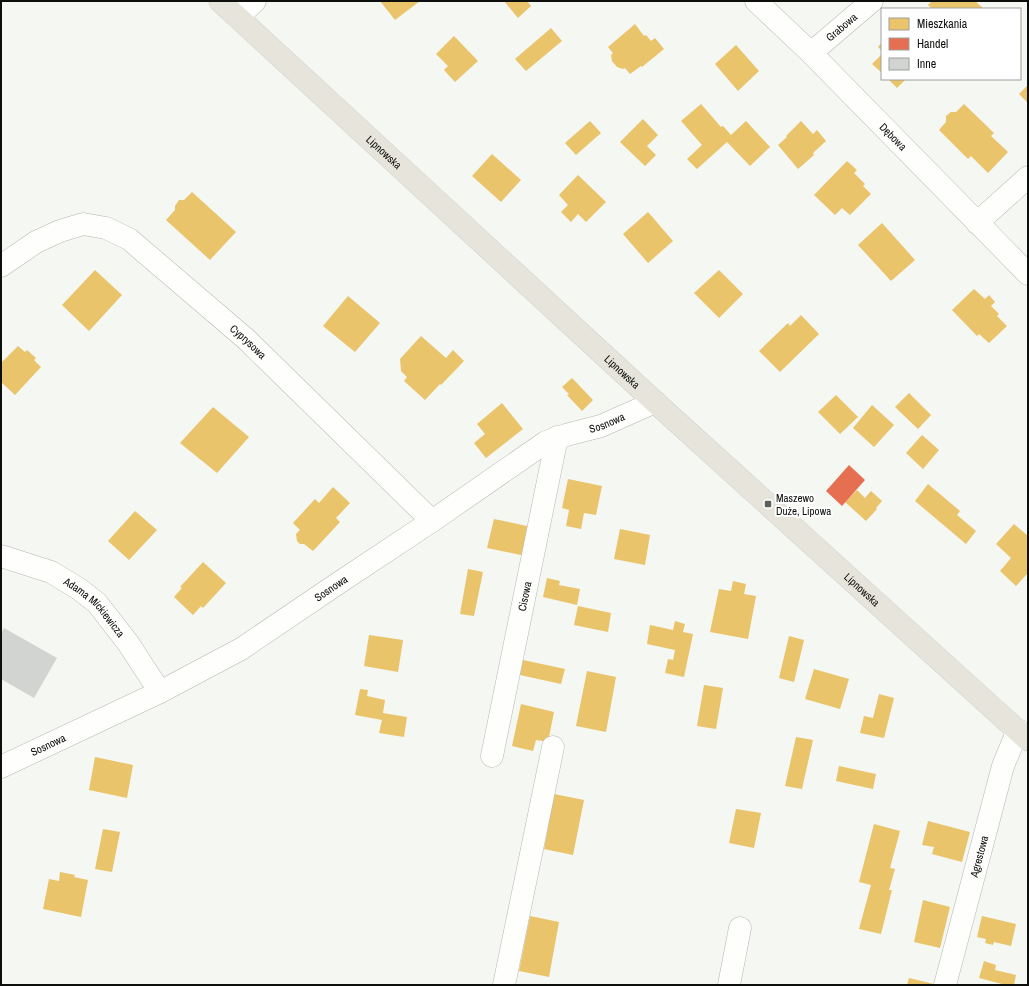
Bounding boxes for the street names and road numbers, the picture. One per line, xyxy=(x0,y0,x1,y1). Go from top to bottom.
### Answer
street label: Grabowa xyxy=(823,10,860,44)
street label: Dębowa xyxy=(877,120,910,153)
street label: Lipnowska xyxy=(363,132,405,172)
street label: Cyprysowa xyxy=(227,321,269,362)
street label: Lipnowska xyxy=(602,352,643,392)
street label: Sosnowa xyxy=(588,409,627,436)
street label: Lipnowska xyxy=(841,570,883,609)
street label: Sosnowa xyxy=(312,572,350,604)
street label: Adama Mickiewicza xyxy=(60,574,128,640)
street label: Cisowa xyxy=(515,580,534,612)
street label: Sosnowa xyxy=(28,731,68,759)
street label: Agrestowa xyxy=(967,834,991,880)

